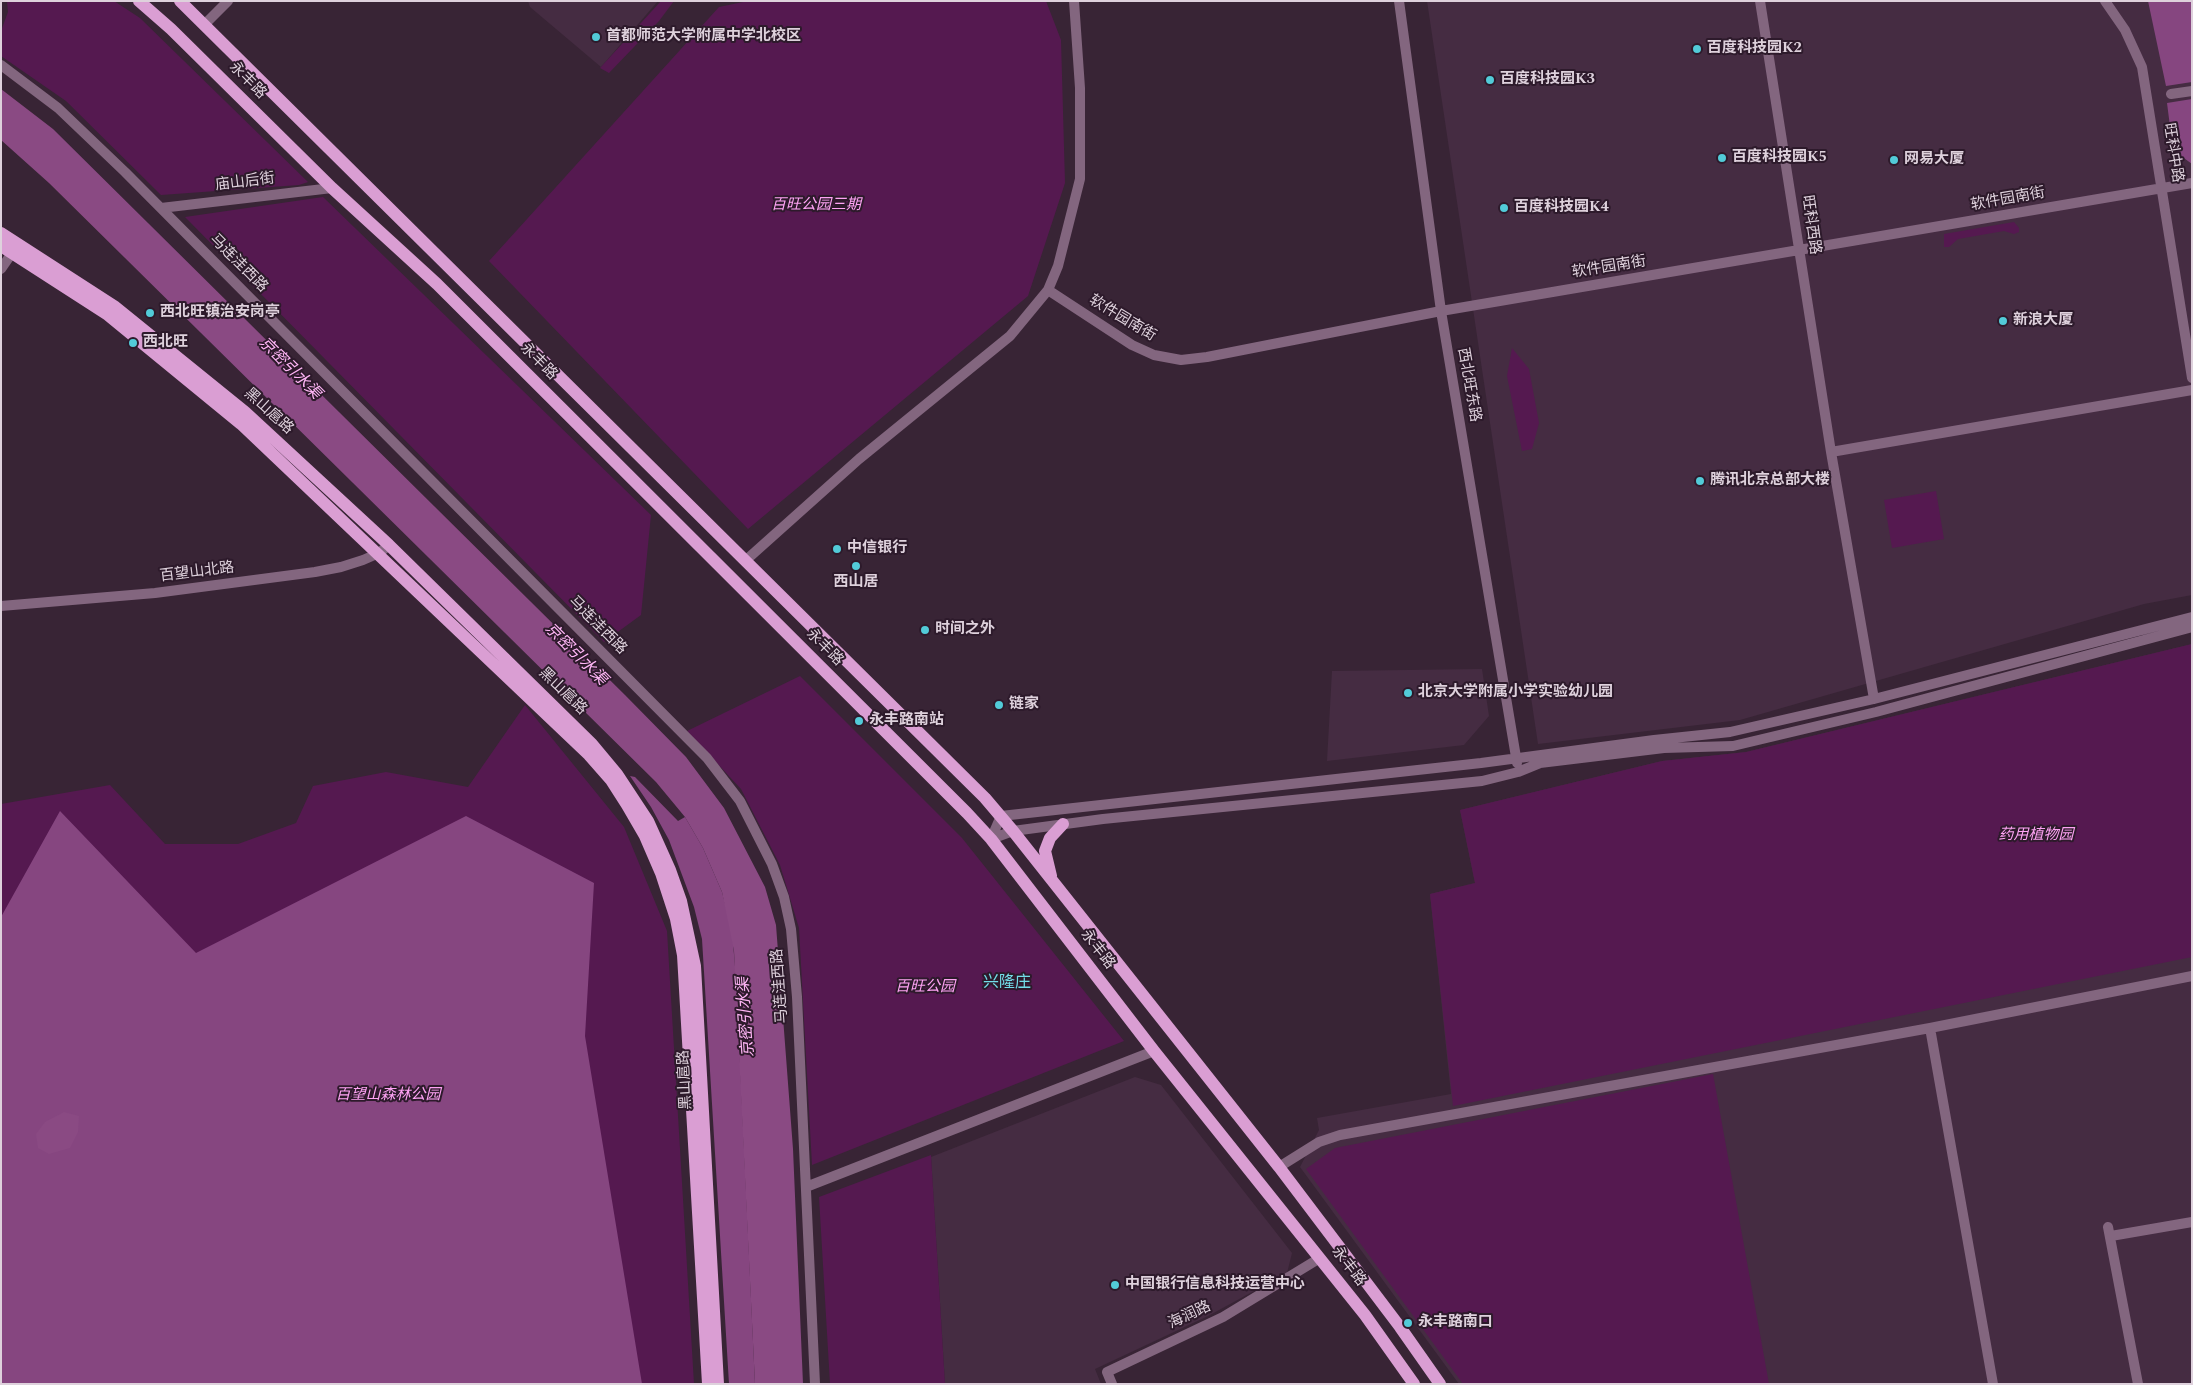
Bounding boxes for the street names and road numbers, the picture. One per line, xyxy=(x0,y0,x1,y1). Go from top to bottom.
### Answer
street label: 永丰路 xyxy=(225,59,269,103)
street label: 旺科中路 xyxy=(2158,122,2186,184)
street label: 庙山后街 xyxy=(214,170,276,196)
street label: 软件园南街 xyxy=(1970,185,2046,215)
street label: 旺科西路 xyxy=(1797,194,1823,256)
street label: 马连洼西路 xyxy=(205,231,271,297)
street label: 软件园南街 xyxy=(1571,253,1647,283)
street label: 软件园南街 xyxy=(1085,292,1159,346)
street label: 永丰路 xyxy=(516,340,560,384)
street label: 西北旺东路 xyxy=(1453,347,1483,423)
street label: 黑山扈路 xyxy=(240,385,296,439)
street label: 百望山北路 xyxy=(159,559,235,587)
street label: 马连洼西路 xyxy=(564,593,630,659)
street label: 永丰路 xyxy=(802,626,846,670)
street label: 黑山扈路 xyxy=(534,665,590,719)
street label: 永丰路 xyxy=(1076,927,1118,973)
street label: 马连洼西路 xyxy=(769,948,793,1024)
street label: 黑山扈路 xyxy=(675,1050,697,1110)
street label: 永丰路 xyxy=(1327,1244,1369,1290)
street label: 海润路 xyxy=(1166,1298,1214,1334)

